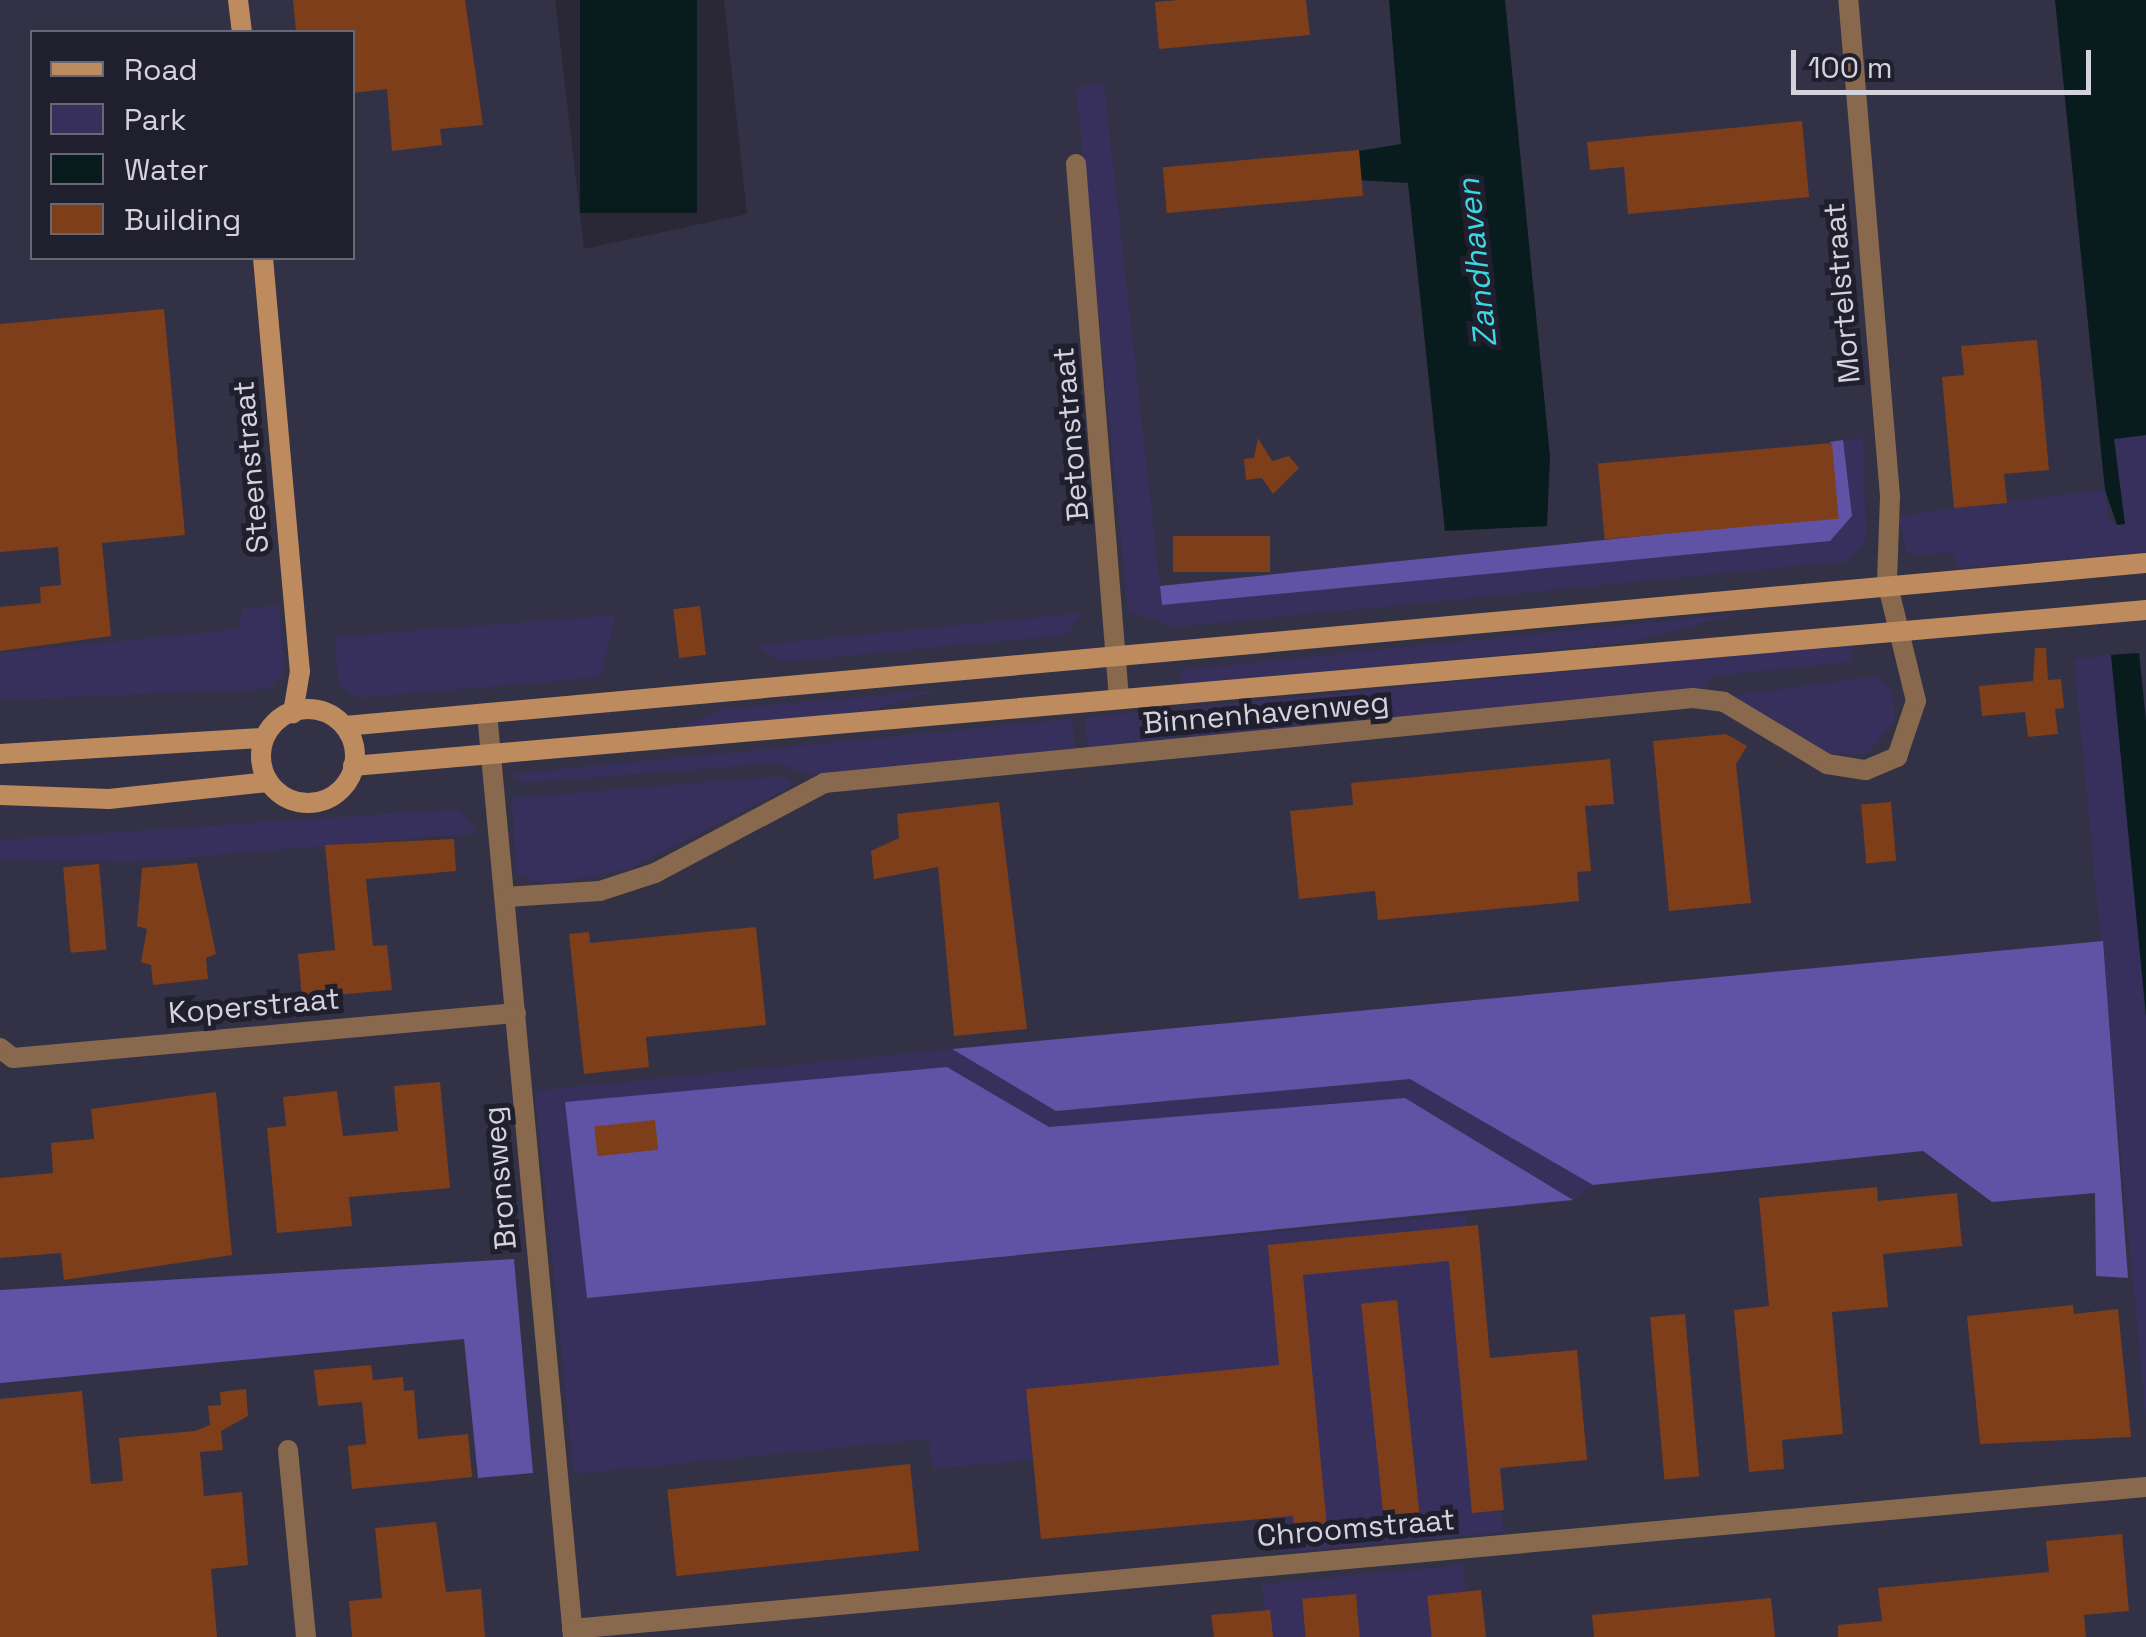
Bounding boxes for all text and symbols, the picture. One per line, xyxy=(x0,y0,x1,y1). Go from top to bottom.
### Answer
legend xyxy=(30,30,355,260)
scale bar xyxy=(1796,30,2096,92)
text: 100 m xyxy=(1808,48,1893,87)
text: Road xyxy=(124,50,198,89)
text: Park xyxy=(124,100,186,139)
text: Water xyxy=(124,150,209,189)
water label: Zandhaven xyxy=(1449,177,1505,349)
text: Building xyxy=(124,200,241,239)
street label: Mortelstraat xyxy=(1816,201,1868,385)
street label: Betonstraat xyxy=(1045,345,1097,523)
street label: Steenstraat xyxy=(226,379,276,555)
street label: Binnenhavenweg xyxy=(1141,684,1391,742)
street label: Koperstraat xyxy=(167,981,341,1031)
street label: Bronsweg xyxy=(476,1105,524,1251)
street label: Chroomstraat xyxy=(1255,1501,1457,1555)

